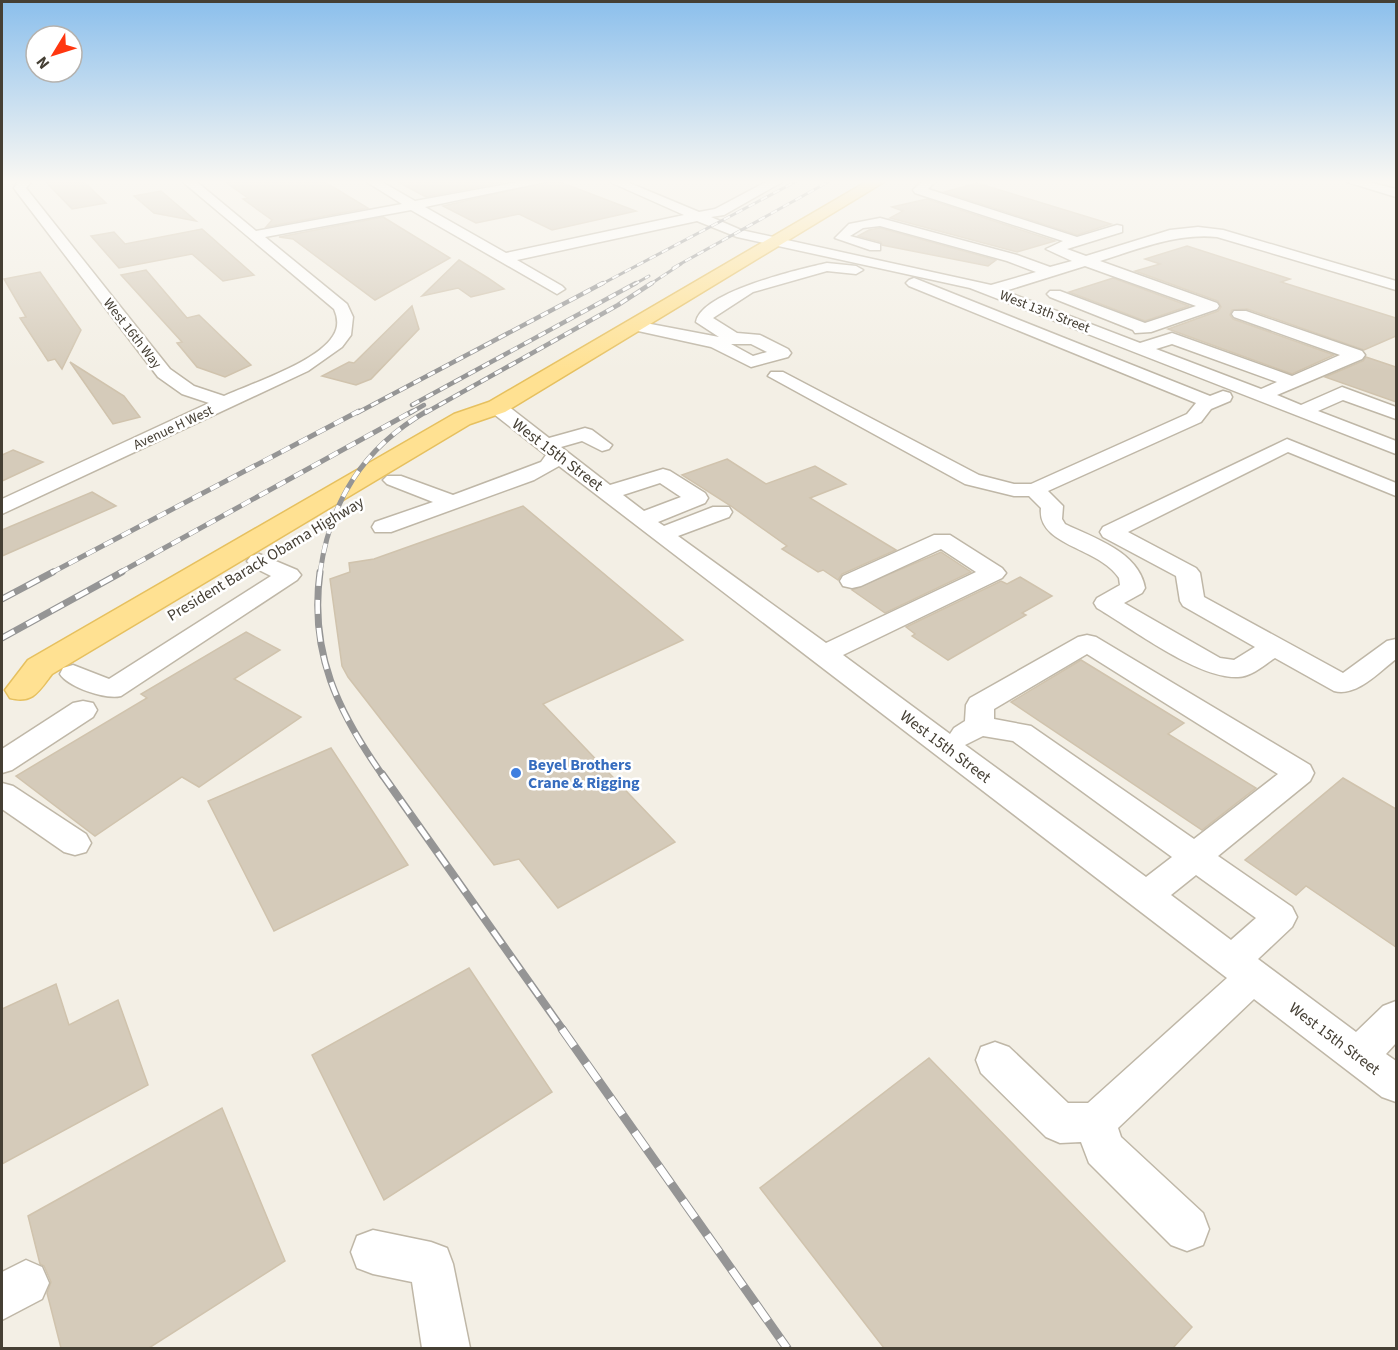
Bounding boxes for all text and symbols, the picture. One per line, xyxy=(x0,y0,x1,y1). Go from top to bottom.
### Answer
north arrow xyxy=(24,24,84,84)
text: N xyxy=(31,52,55,74)
street label: West 13th Street xyxy=(997,286,1093,338)
street label: West 16th Way xyxy=(98,294,166,373)
street label: Avenue H West xyxy=(130,401,217,455)
street label: West 15th Street xyxy=(507,413,608,497)
street label: President Barack Obama Highway xyxy=(163,491,369,627)
street label: West 15th Street xyxy=(895,705,996,789)
place label: Beyel Brothers Crane & Rigging xyxy=(528,754,640,794)
marker: Beyel Brothers Crane & Rigging xyxy=(509,766,523,780)
street label: West 15th Street xyxy=(1284,997,1385,1081)

